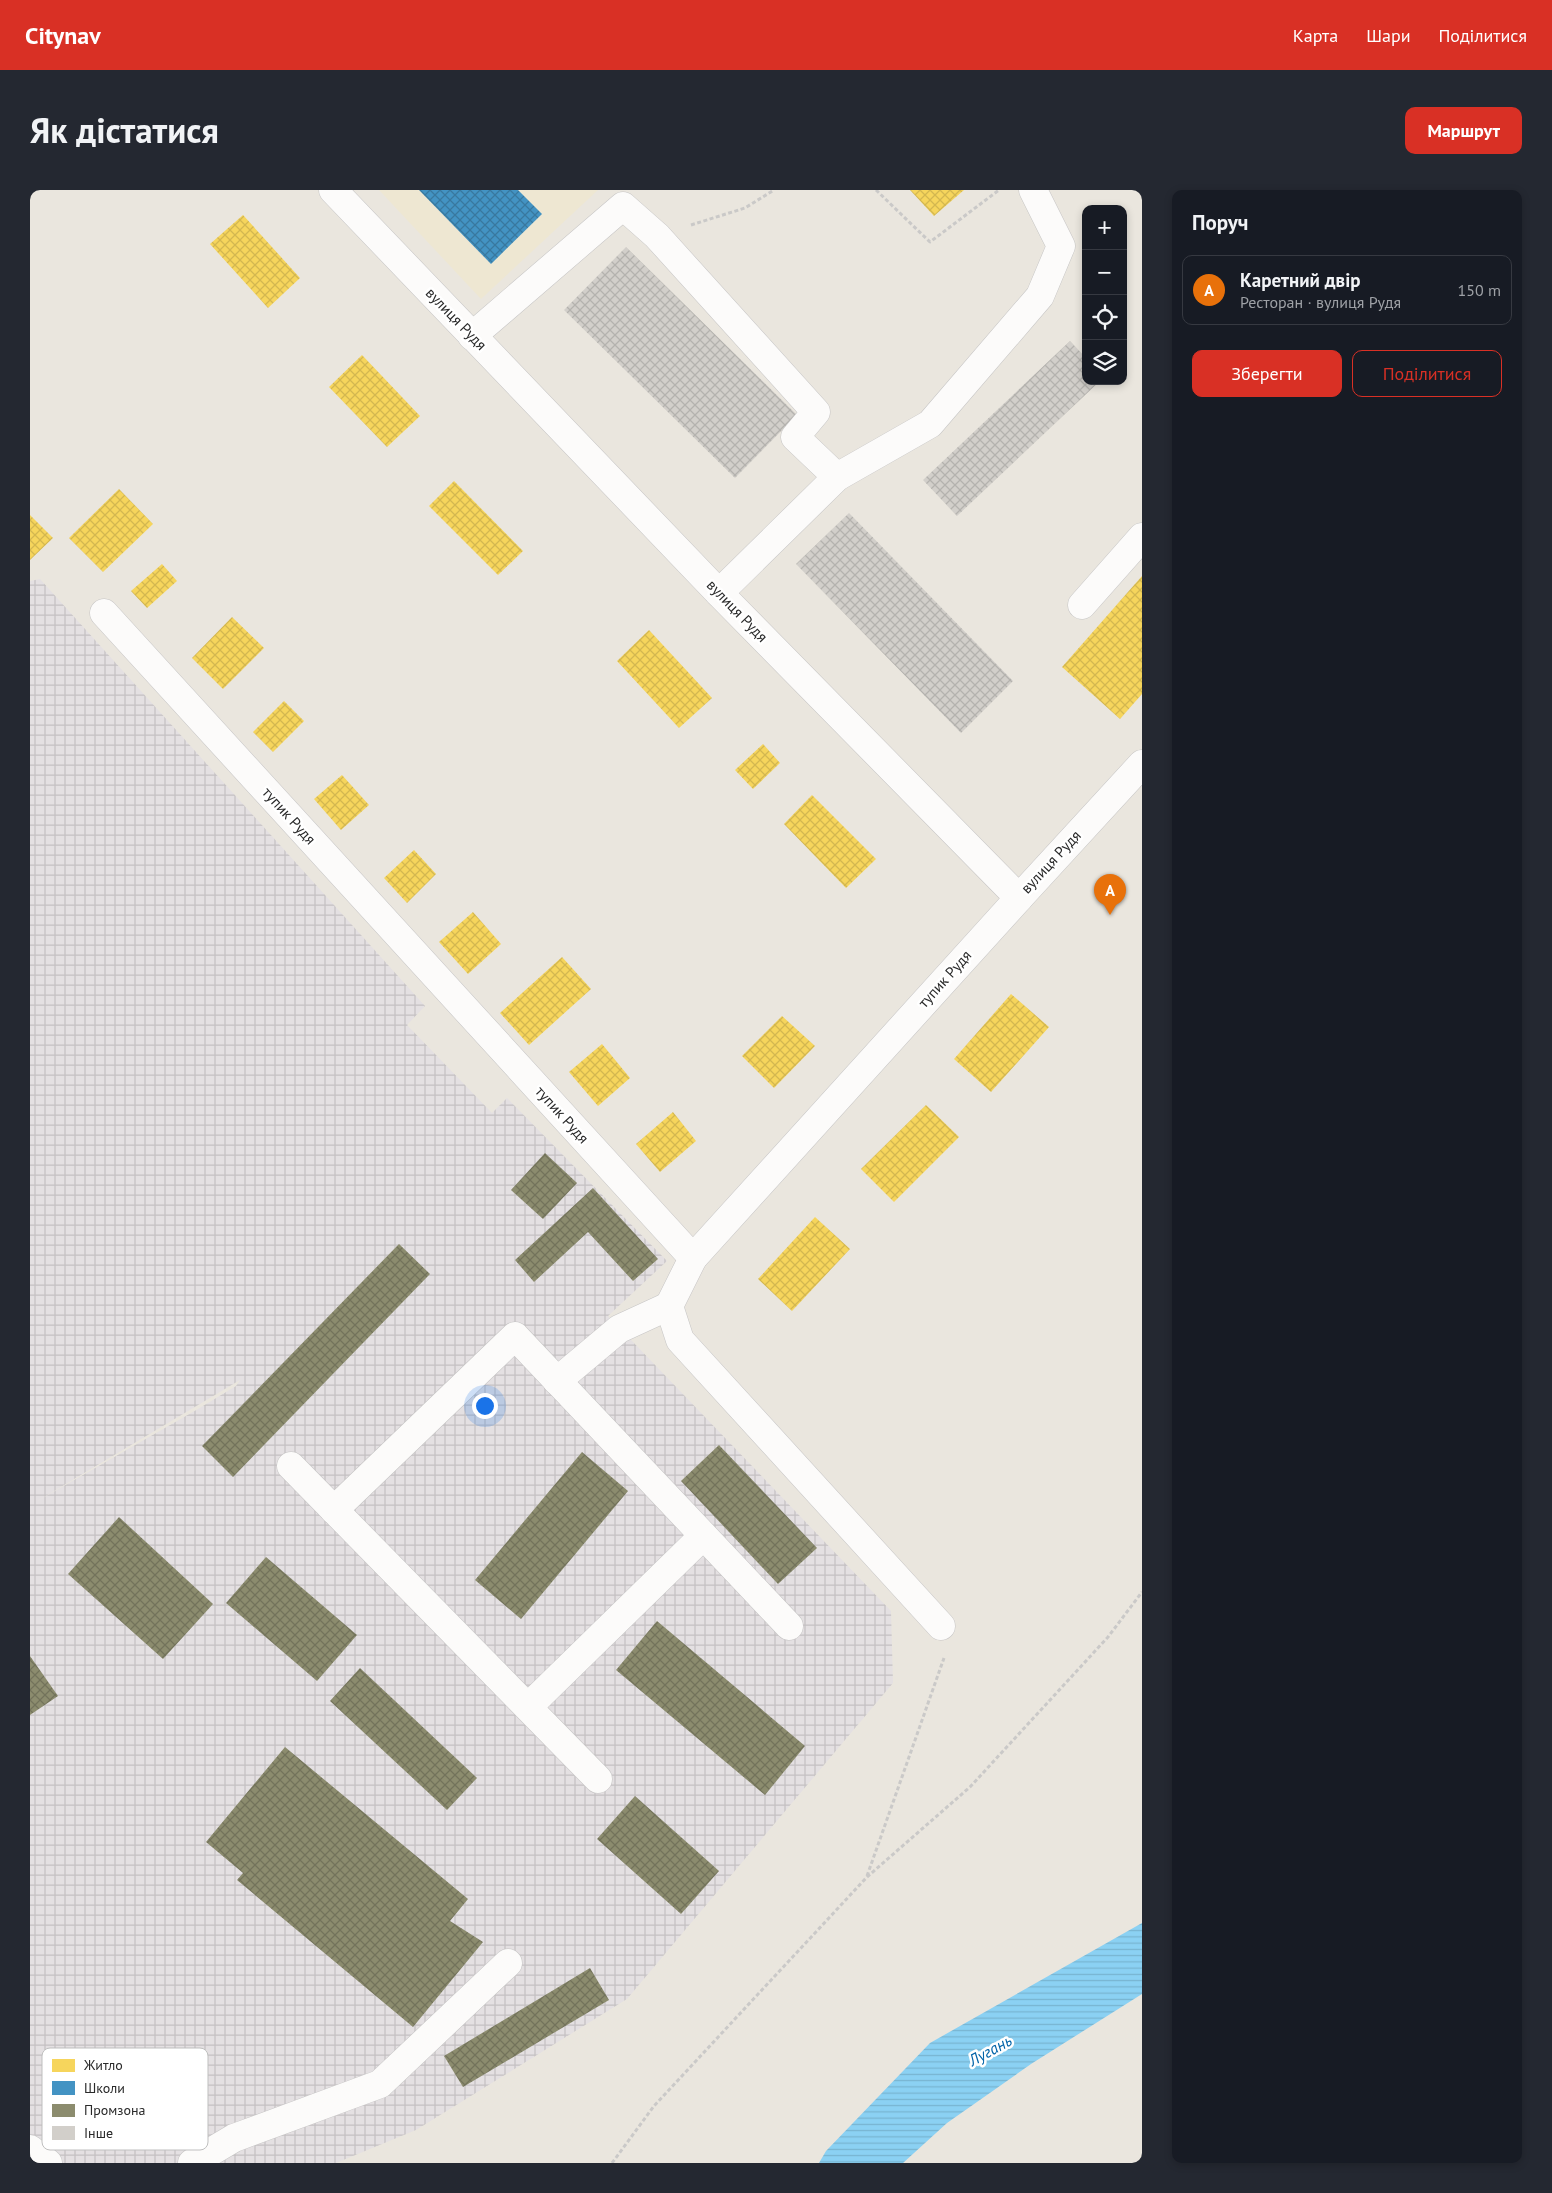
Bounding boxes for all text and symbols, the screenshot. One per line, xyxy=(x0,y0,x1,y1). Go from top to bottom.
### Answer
text: Citynav xyxy=(25,20,101,51)
text: Карта xyxy=(1293,24,1338,47)
text: Шари xyxy=(1366,24,1410,47)
text: Поділитися xyxy=(1438,24,1527,47)
text: Як дістатися xyxy=(30,107,219,153)
button: Маршрут xyxy=(1405,107,1522,154)
map controls xyxy=(1082,205,1127,385)
button: + xyxy=(1082,205,1127,250)
text: Поруч xyxy=(1192,209,1248,236)
button: − xyxy=(1082,250,1127,295)
text: Каретний двір xyxy=(1240,268,1361,292)
text: A xyxy=(1204,280,1214,300)
text: 150 m xyxy=(1458,280,1501,300)
street label: вулиця Рудя xyxy=(422,283,491,354)
text: Ресторан · вулиця Рудя xyxy=(1240,292,1401,312)
button: locate xyxy=(1082,295,1127,340)
button: layers xyxy=(1082,340,1127,385)
button: Зберегти xyxy=(1192,350,1342,397)
button: Поділитися xyxy=(1352,350,1502,397)
street label: вулиця Рудя xyxy=(703,575,772,646)
street label: тупик Рудя xyxy=(259,783,320,848)
street label: вулиця Рудя xyxy=(1016,826,1085,897)
pin: A xyxy=(1094,874,1126,915)
street label: тупик Рудя xyxy=(914,946,975,1011)
street label: тупик Рудя xyxy=(532,1082,593,1147)
your location xyxy=(472,1393,498,1419)
water label: Лугань xyxy=(964,2030,1015,2070)
legend xyxy=(42,2048,208,2150)
text: Житло xyxy=(83,2056,123,2074)
text: Школи xyxy=(84,2079,125,2097)
text: Промзона xyxy=(84,2101,146,2119)
text: Інше xyxy=(84,2124,113,2142)

